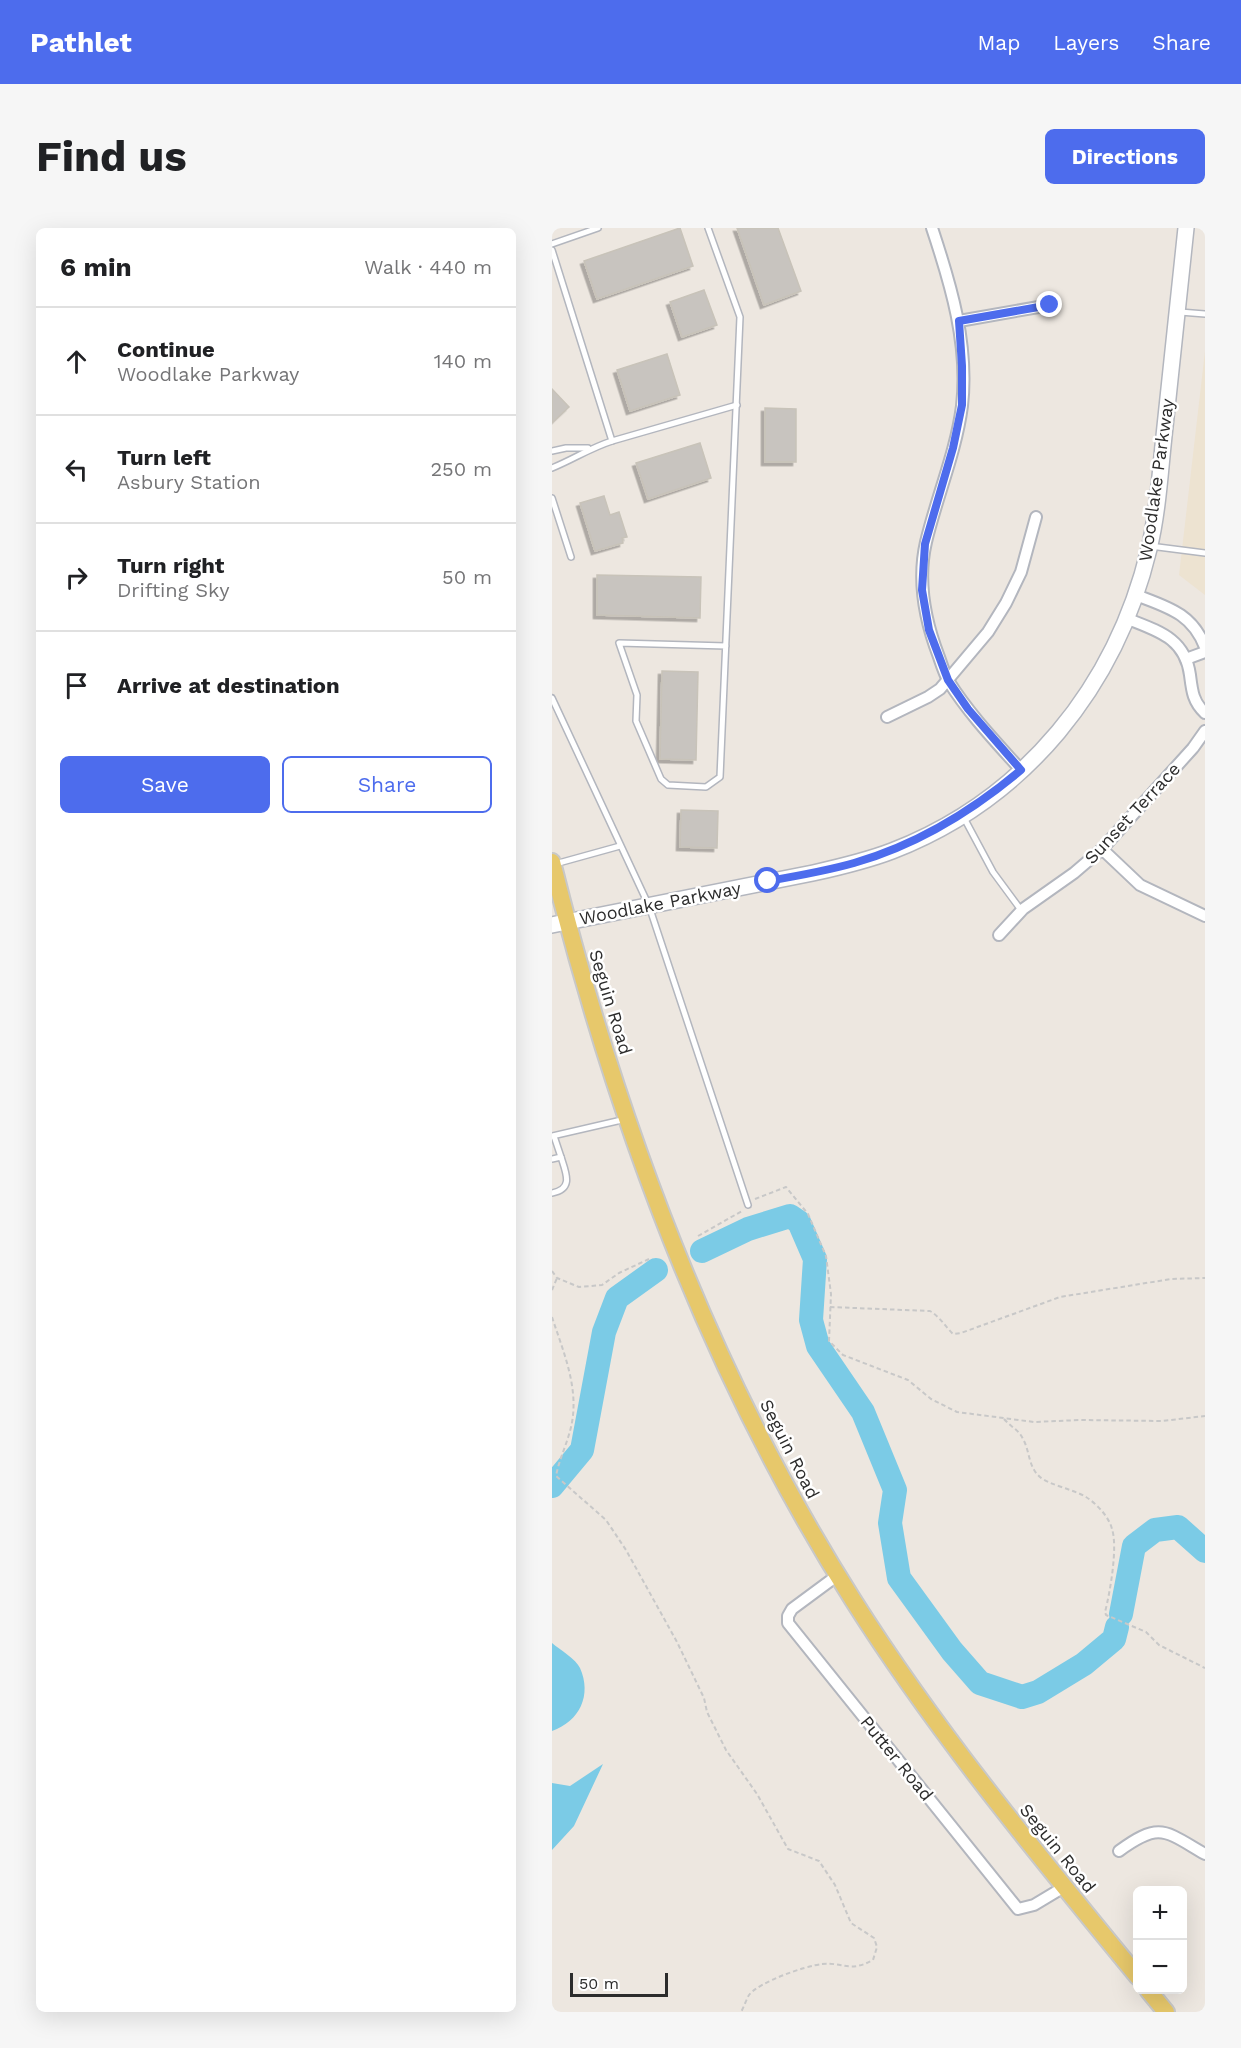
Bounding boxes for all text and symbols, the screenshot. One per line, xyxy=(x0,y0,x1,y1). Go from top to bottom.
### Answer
text: Pathlet xyxy=(30,26,132,59)
text: Map xyxy=(977,30,1020,55)
text: Layers xyxy=(1053,30,1119,55)
text: Share xyxy=(1152,30,1211,55)
button: Directions xyxy=(1045,129,1205,184)
text: Find us xyxy=(36,132,187,181)
text: 6 min xyxy=(60,252,132,282)
text: Walk · 440 m xyxy=(364,255,492,279)
route end xyxy=(1036,291,1062,317)
text: Continue xyxy=(117,337,215,362)
icon: ahead xyxy=(60,345,93,378)
text: 140 m xyxy=(434,349,492,373)
text: Woodlake Parkway xyxy=(117,362,299,386)
street label: Woodlake Parkway xyxy=(1134,397,1178,563)
text: Turn left xyxy=(117,445,211,470)
icon: left xyxy=(60,453,93,486)
text: 250 m xyxy=(430,457,492,481)
text: Asbury Station xyxy=(117,470,261,494)
text: Turn right xyxy=(117,553,224,578)
icon: right xyxy=(60,561,93,594)
text: 50 m xyxy=(442,565,492,589)
text: Drifting Sky xyxy=(117,578,230,602)
icon: arrive xyxy=(60,669,93,702)
text: Arrive at destination xyxy=(117,673,340,698)
button: Save xyxy=(60,756,270,813)
button: Share xyxy=(282,756,492,813)
street label: Sunset Terrace xyxy=(1080,758,1184,868)
route start xyxy=(754,867,780,893)
street label: Woodlake Parkway xyxy=(577,877,743,929)
street label: Seguin Road xyxy=(585,947,637,1057)
street label: Seguin Road xyxy=(756,1396,824,1502)
street label: Putter Road xyxy=(856,1711,938,1805)
street label: Seguin Road xyxy=(1016,1799,1100,1897)
map controls xyxy=(1133,1886,1187,1994)
button: + xyxy=(1133,1886,1187,1940)
button: − xyxy=(1133,1940,1187,1994)
scale bar xyxy=(570,1970,668,1998)
text: 50 m xyxy=(579,1974,619,1993)

